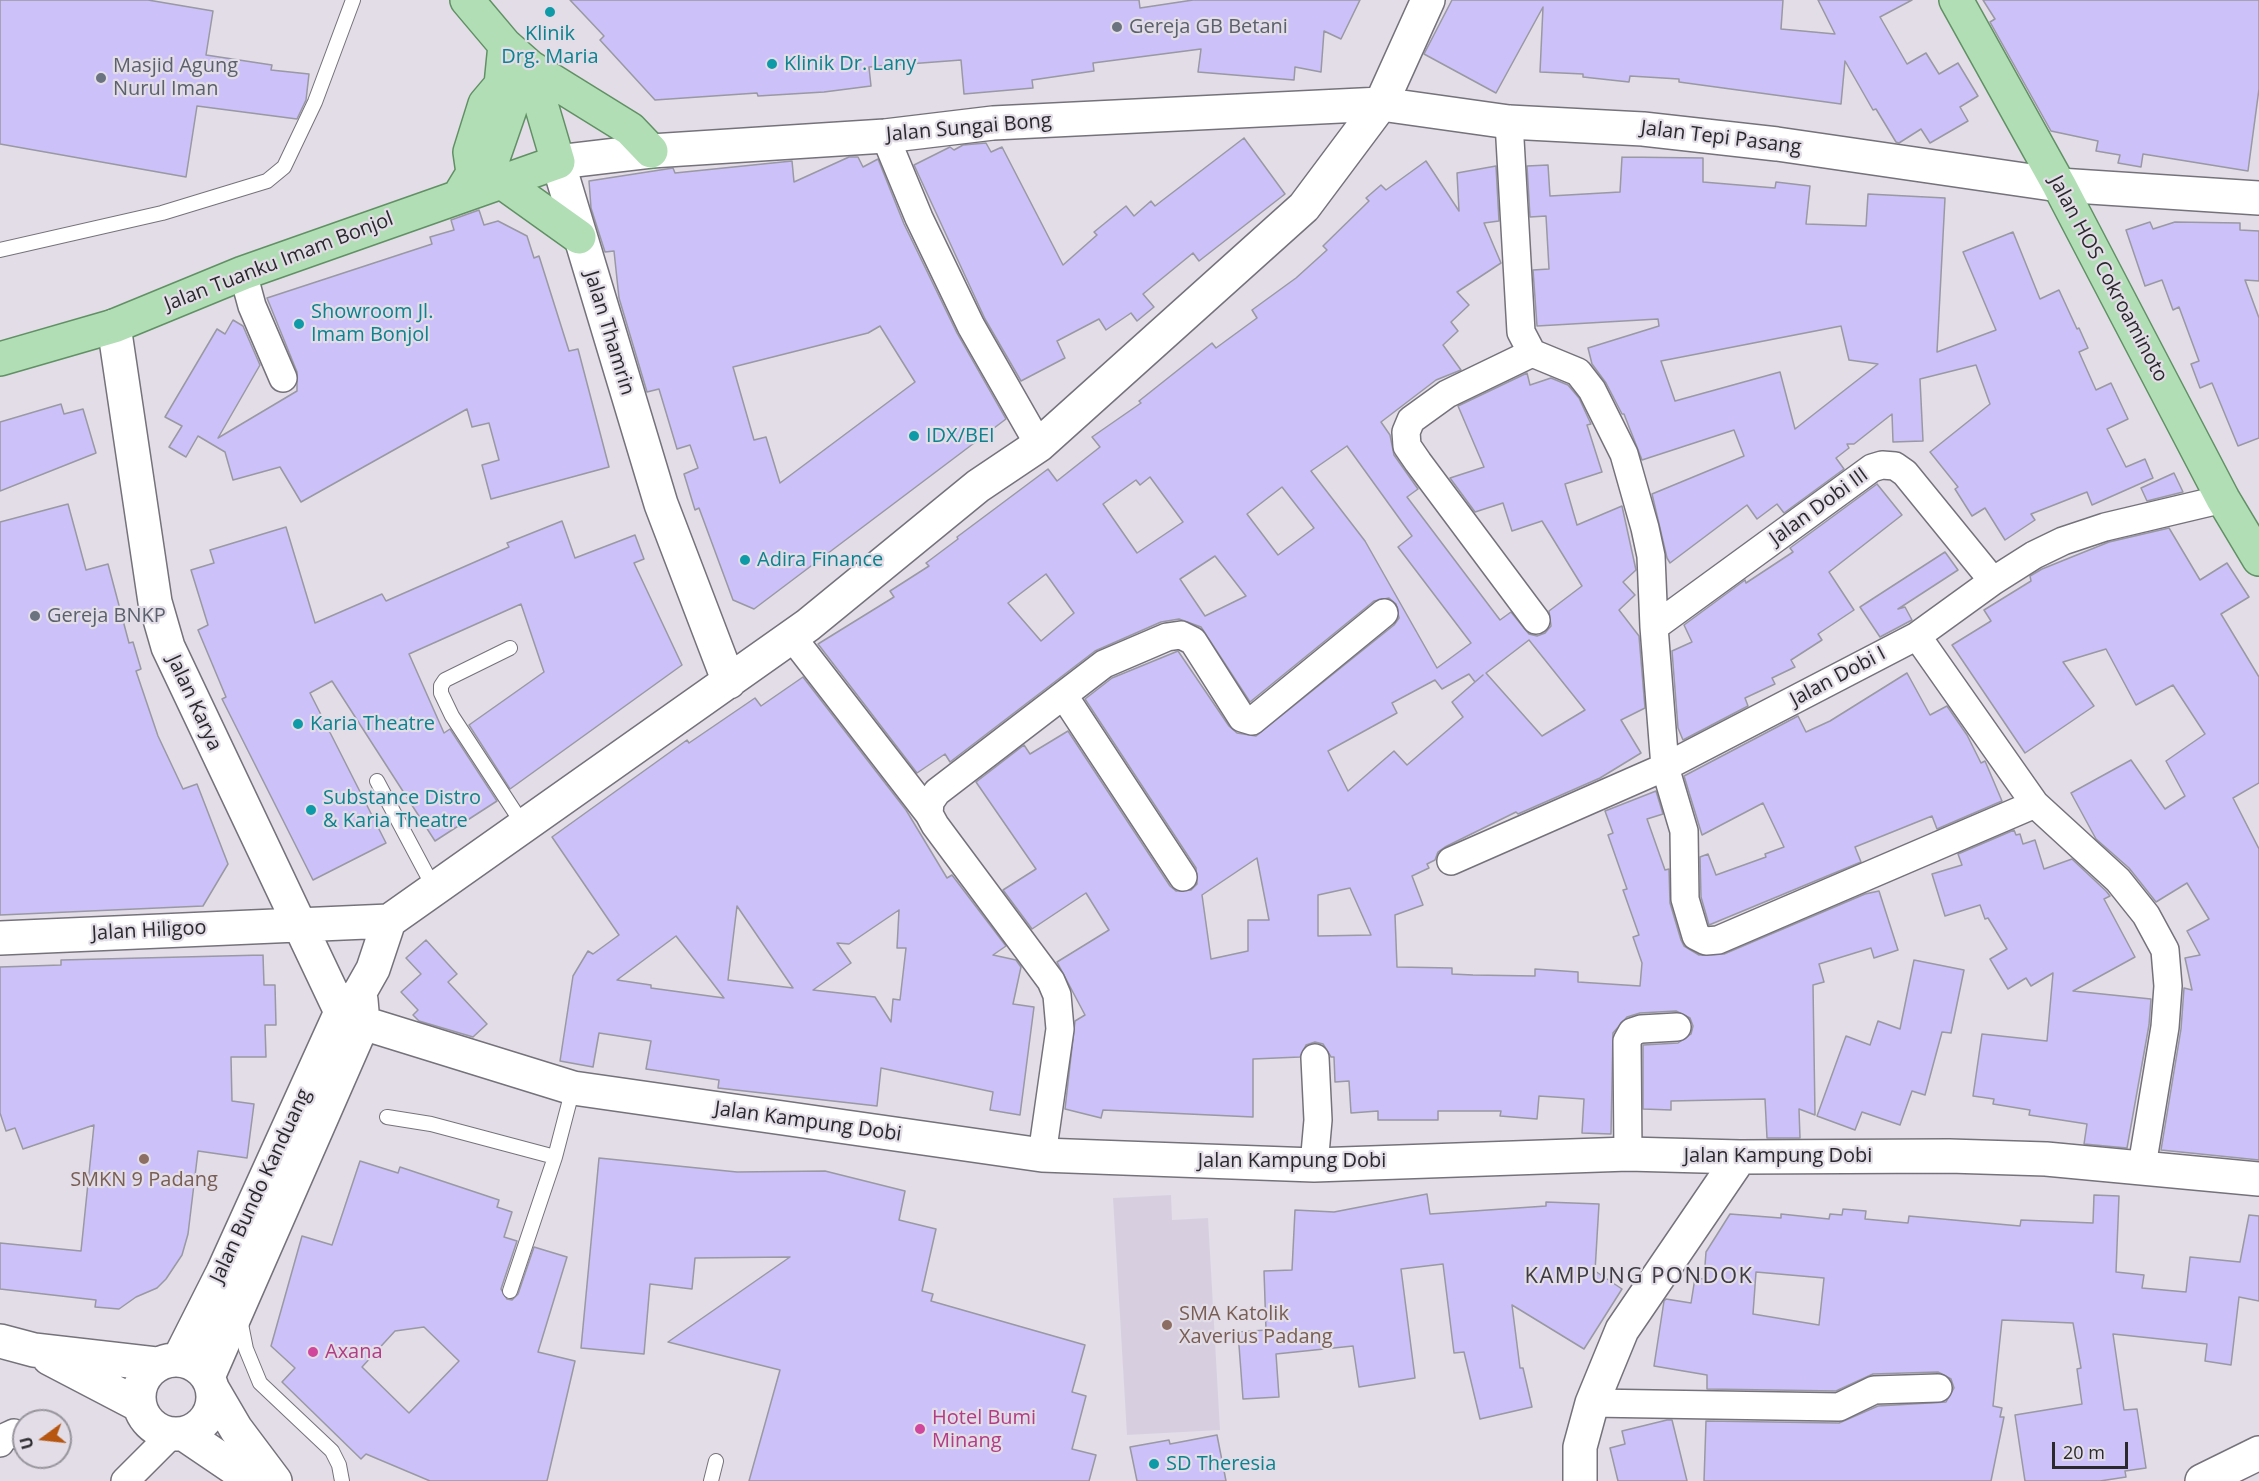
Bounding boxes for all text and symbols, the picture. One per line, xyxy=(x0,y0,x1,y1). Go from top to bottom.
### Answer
marker: Klinik Drg. Maria xyxy=(543,5,557,19)
place label: Gereja GB Betani xyxy=(1129,15,1288,39)
marker: Gereja GB Betani xyxy=(1110,20,1124,34)
place label: Klinik Drg. Maria xyxy=(501,22,599,69)
place label: Klinik Dr. Lany xyxy=(784,52,916,76)
place label: Masjid Agung Nurul Iman xyxy=(113,54,238,101)
marker: Klinik Dr. Lany xyxy=(765,57,779,71)
marker: Masjid Agung Nurul Iman xyxy=(94,71,108,85)
street label: Jalan Sungai Bong xyxy=(885,109,1053,147)
street label: Jalan Tepi Pasang xyxy=(1639,116,1803,160)
street label: Jalan HOS Cokroaminoto xyxy=(2043,172,2173,386)
street label: Jalan Tuanku Imam Bonjol xyxy=(161,207,397,317)
street label: Jalan Thamrin xyxy=(579,268,639,398)
place label: Showroom Jl. Imam Bonjol xyxy=(311,300,433,347)
marker: Showroom Jl. Imam Bonjol xyxy=(292,317,306,331)
place label: IDX/BEI xyxy=(926,424,995,448)
marker: IDX/BEI xyxy=(907,429,921,443)
street label: Jalan Dobi III xyxy=(1765,463,1873,551)
place label: Adira Finance xyxy=(757,548,883,572)
marker: Adira Finance xyxy=(738,553,752,567)
place label: Gereja BNKP xyxy=(47,604,166,628)
marker: Gereja BNKP xyxy=(28,609,42,623)
street label: Jalan Dobi I xyxy=(1786,642,1890,712)
street label: Jalan Karya xyxy=(161,651,227,755)
place label: Karia Theatre xyxy=(310,712,435,736)
marker: Karia Theatre xyxy=(291,717,305,731)
place label: Substance Distro & Karia Theatre xyxy=(323,786,481,833)
marker: Substance Distro & Karia Theatre xyxy=(304,803,318,817)
street label: Jalan Hiligoo xyxy=(91,916,207,946)
street label: Jalan Bundo Kanduang xyxy=(205,1085,317,1287)
street label: Jalan Kampung Dobi xyxy=(713,1097,903,1147)
street label: Jalan Kampung Dobi xyxy=(1684,1144,1872,1168)
street label: Jalan Kampung Dobi xyxy=(1198,1149,1386,1173)
marker: SMKN 9 Padang xyxy=(137,1152,151,1166)
place label: SMKN 9 Padang xyxy=(70,1168,218,1192)
district label: KAMPUNG PONDOK xyxy=(1524,1264,1754,1290)
place label: SMA Katolik Xaverius Padang xyxy=(1179,1302,1333,1349)
marker: SMA Katolik Xaverius Padang xyxy=(1160,1318,1174,1332)
place label: Axana xyxy=(325,1340,383,1364)
marker: Axana xyxy=(306,1345,320,1359)
place label: Hotel Bumi Minang xyxy=(932,1406,1036,1453)
north arrow xyxy=(12,1409,72,1469)
marker: Hotel Bumi Minang xyxy=(913,1422,927,1436)
scale bar xyxy=(2055,1430,2132,1468)
text: U xyxy=(14,1434,39,1452)
text: 20 m xyxy=(2063,1440,2105,1464)
place label: SD Theresia xyxy=(1166,1452,1276,1476)
marker: SD Theresia xyxy=(1147,1457,1161,1471)

